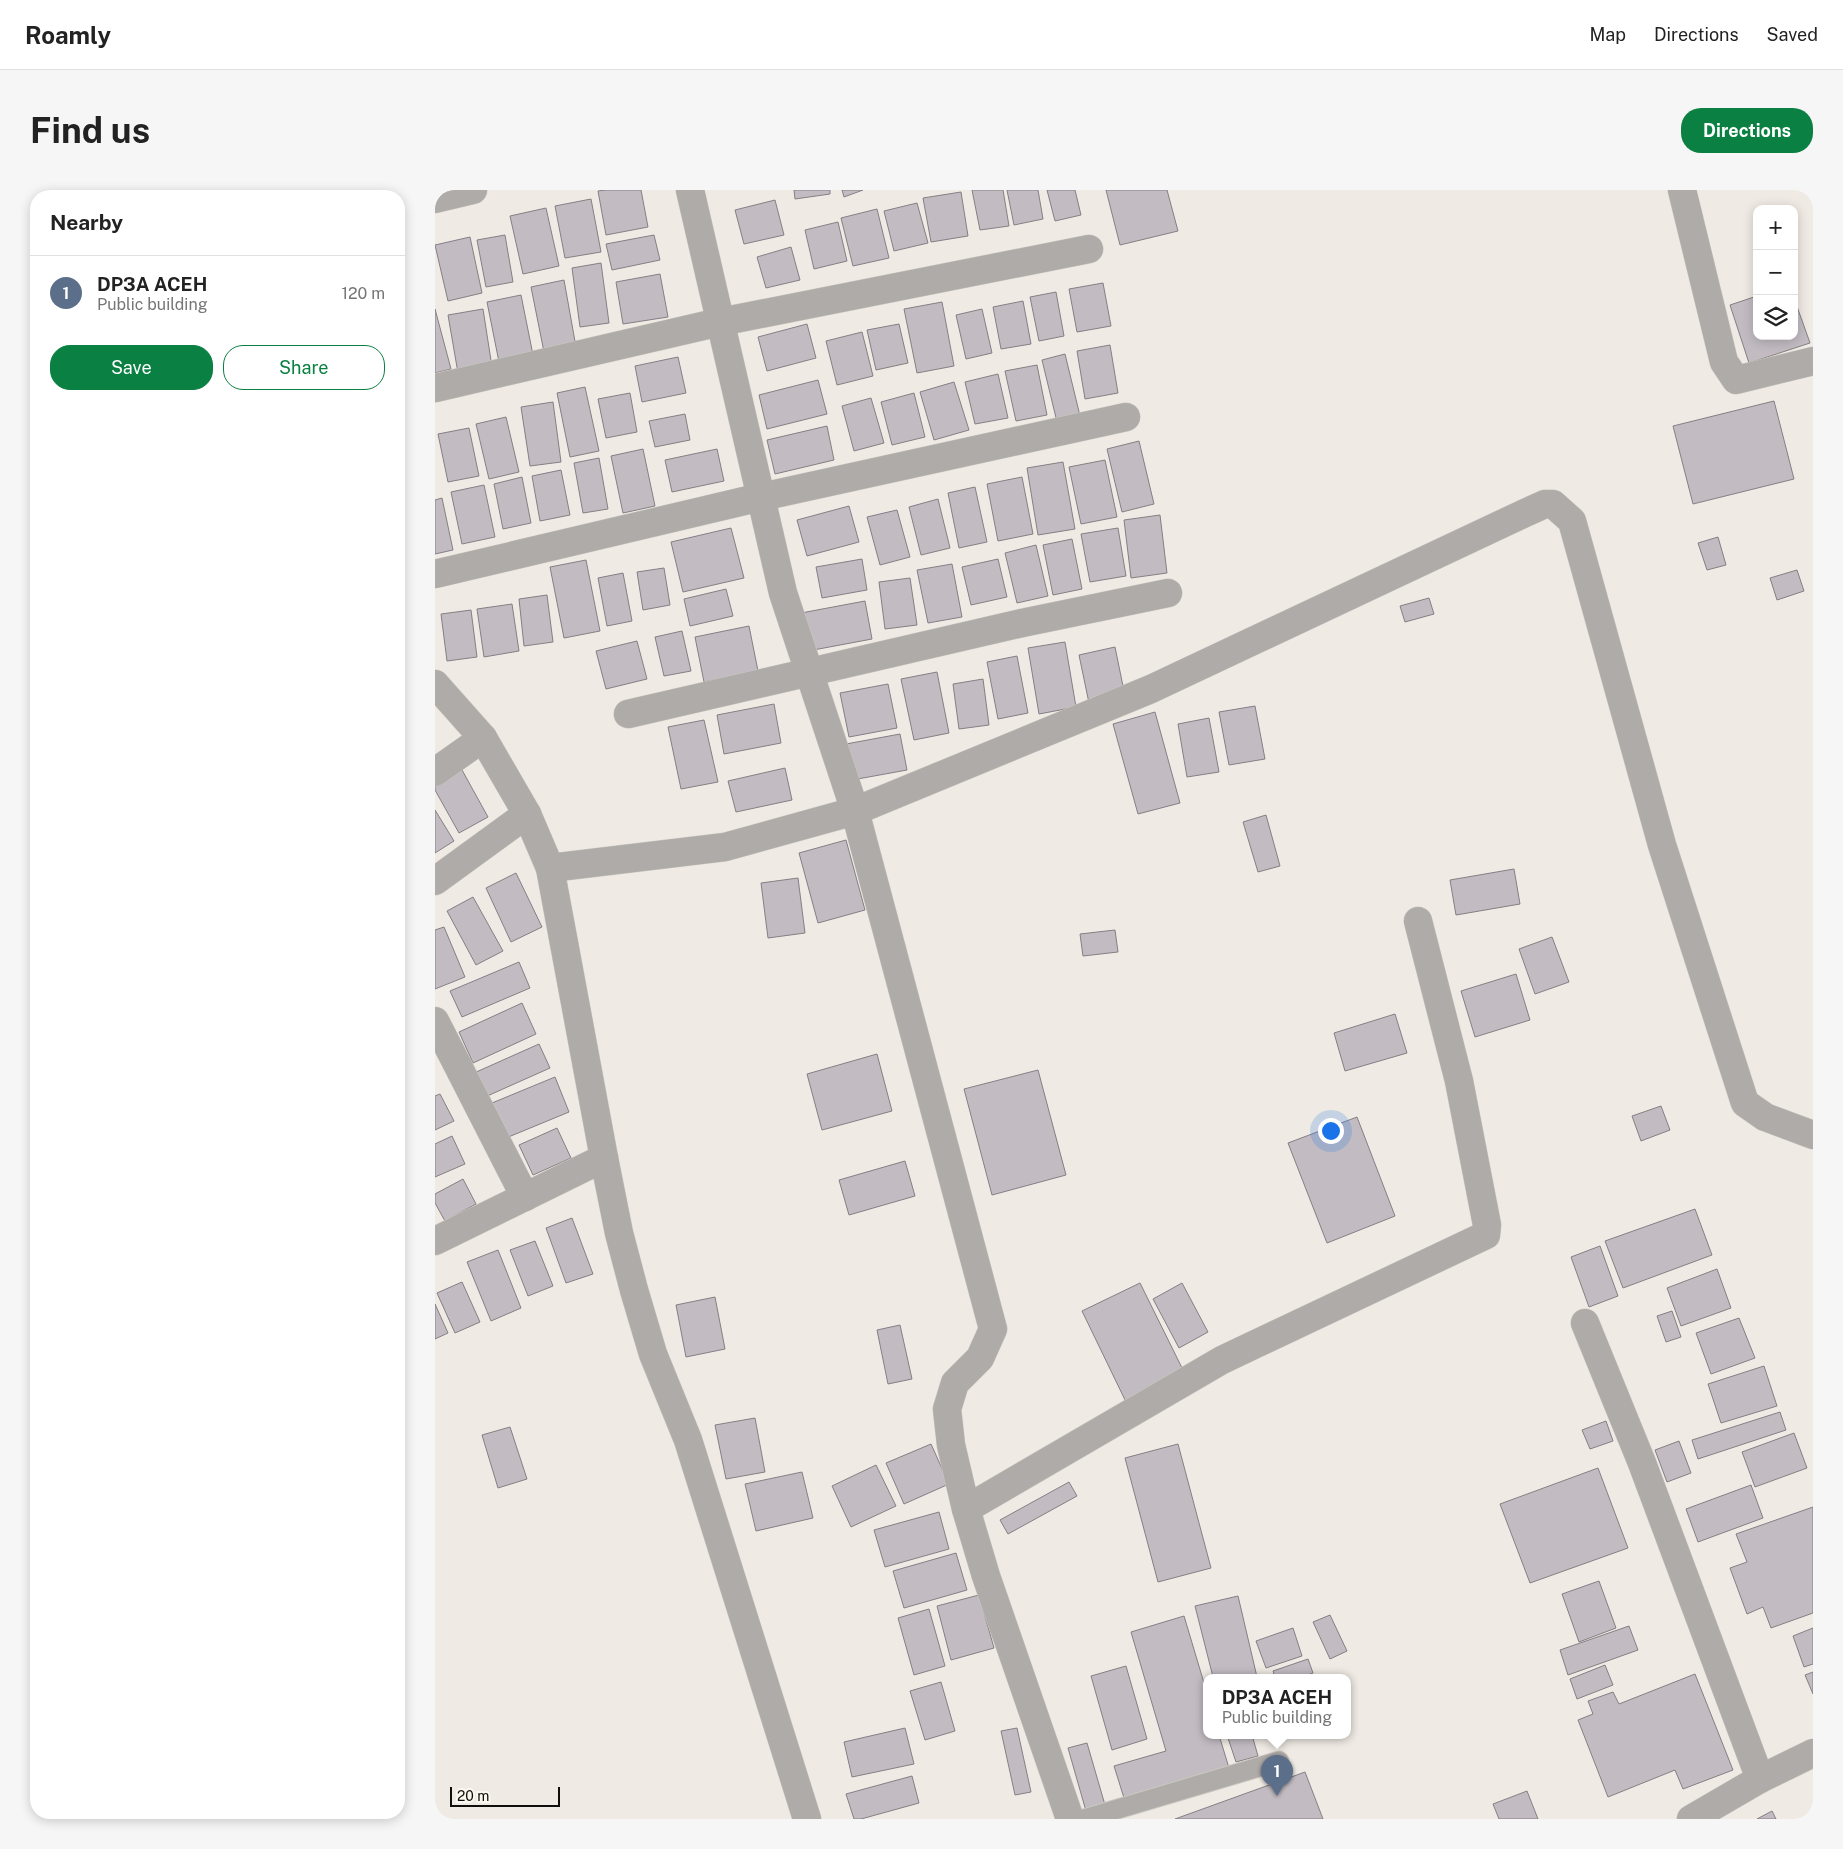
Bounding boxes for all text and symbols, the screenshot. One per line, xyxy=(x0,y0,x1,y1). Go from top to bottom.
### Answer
text: Roamly xyxy=(25,21,111,49)
text: Map xyxy=(1589,24,1626,45)
text: Directions xyxy=(1654,24,1739,45)
text: Saved xyxy=(1767,24,1818,45)
button: Directions xyxy=(1681,108,1813,153)
text: Find us xyxy=(30,110,150,151)
map controls xyxy=(1753,205,1798,340)
button: + xyxy=(1753,205,1798,250)
text: Nearby xyxy=(50,210,123,235)
button: − xyxy=(1753,250,1798,295)
text: DP3A ACEH xyxy=(97,273,207,295)
text: 1 xyxy=(63,284,69,303)
text: 120 m xyxy=(341,284,385,303)
text: Public building xyxy=(97,295,208,314)
button: layers xyxy=(1753,295,1798,340)
button: Save xyxy=(50,345,213,390)
button: Share xyxy=(223,345,385,390)
your location xyxy=(1318,1118,1344,1144)
popup xyxy=(1203,1674,1351,1739)
text: DP3A ACEH xyxy=(1222,1686,1332,1708)
text: Public building xyxy=(1222,1708,1332,1727)
pin: 1 xyxy=(1261,1755,1293,1796)
scale bar xyxy=(450,1784,560,1807)
text: 20 m xyxy=(457,1788,489,1804)

